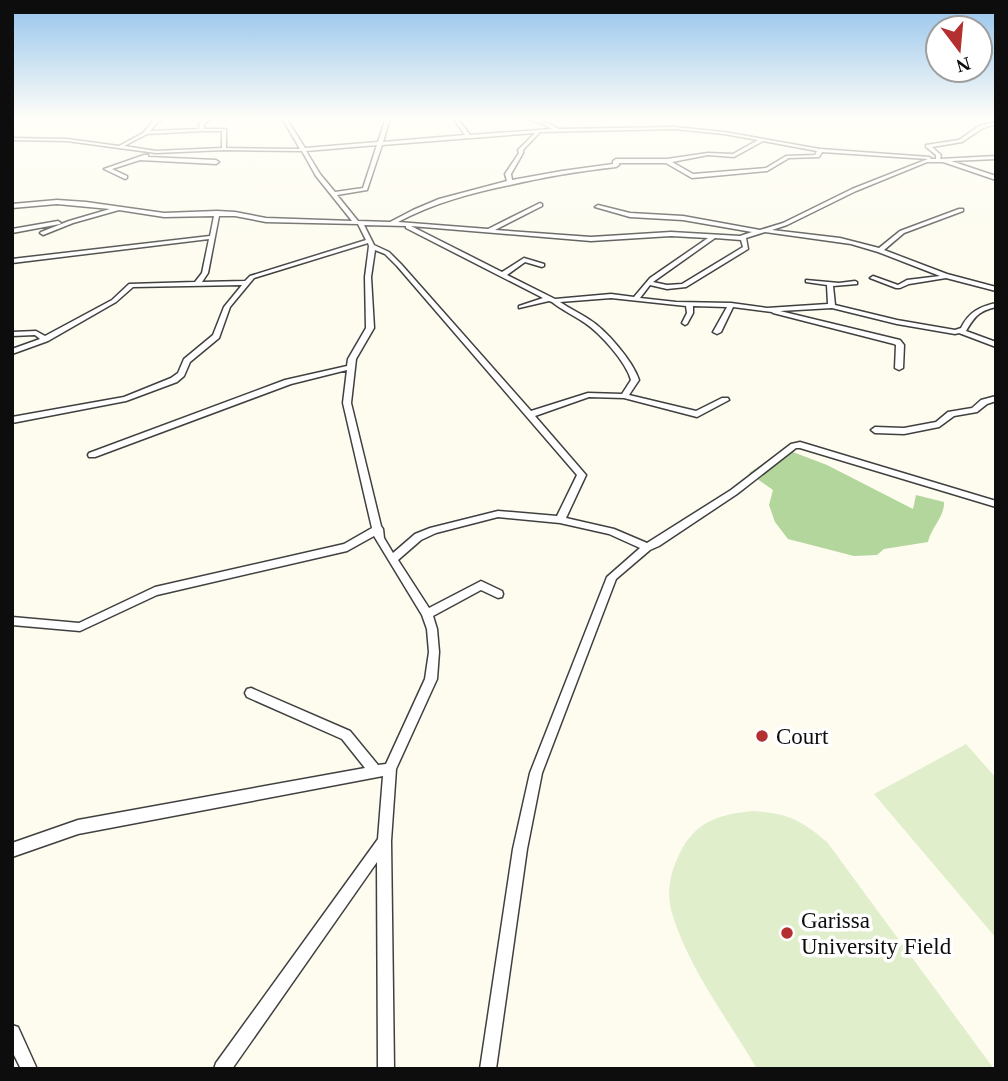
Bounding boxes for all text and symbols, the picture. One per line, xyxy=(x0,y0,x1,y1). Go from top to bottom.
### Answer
north arrow xyxy=(924,14,994,84)
text: N xyxy=(954,53,973,77)
place label: Court xyxy=(776,724,829,749)
marker: Court xyxy=(754,728,770,744)
place label: Garissa University Field xyxy=(801,908,952,959)
marker: Garissa University Field xyxy=(779,925,795,941)

